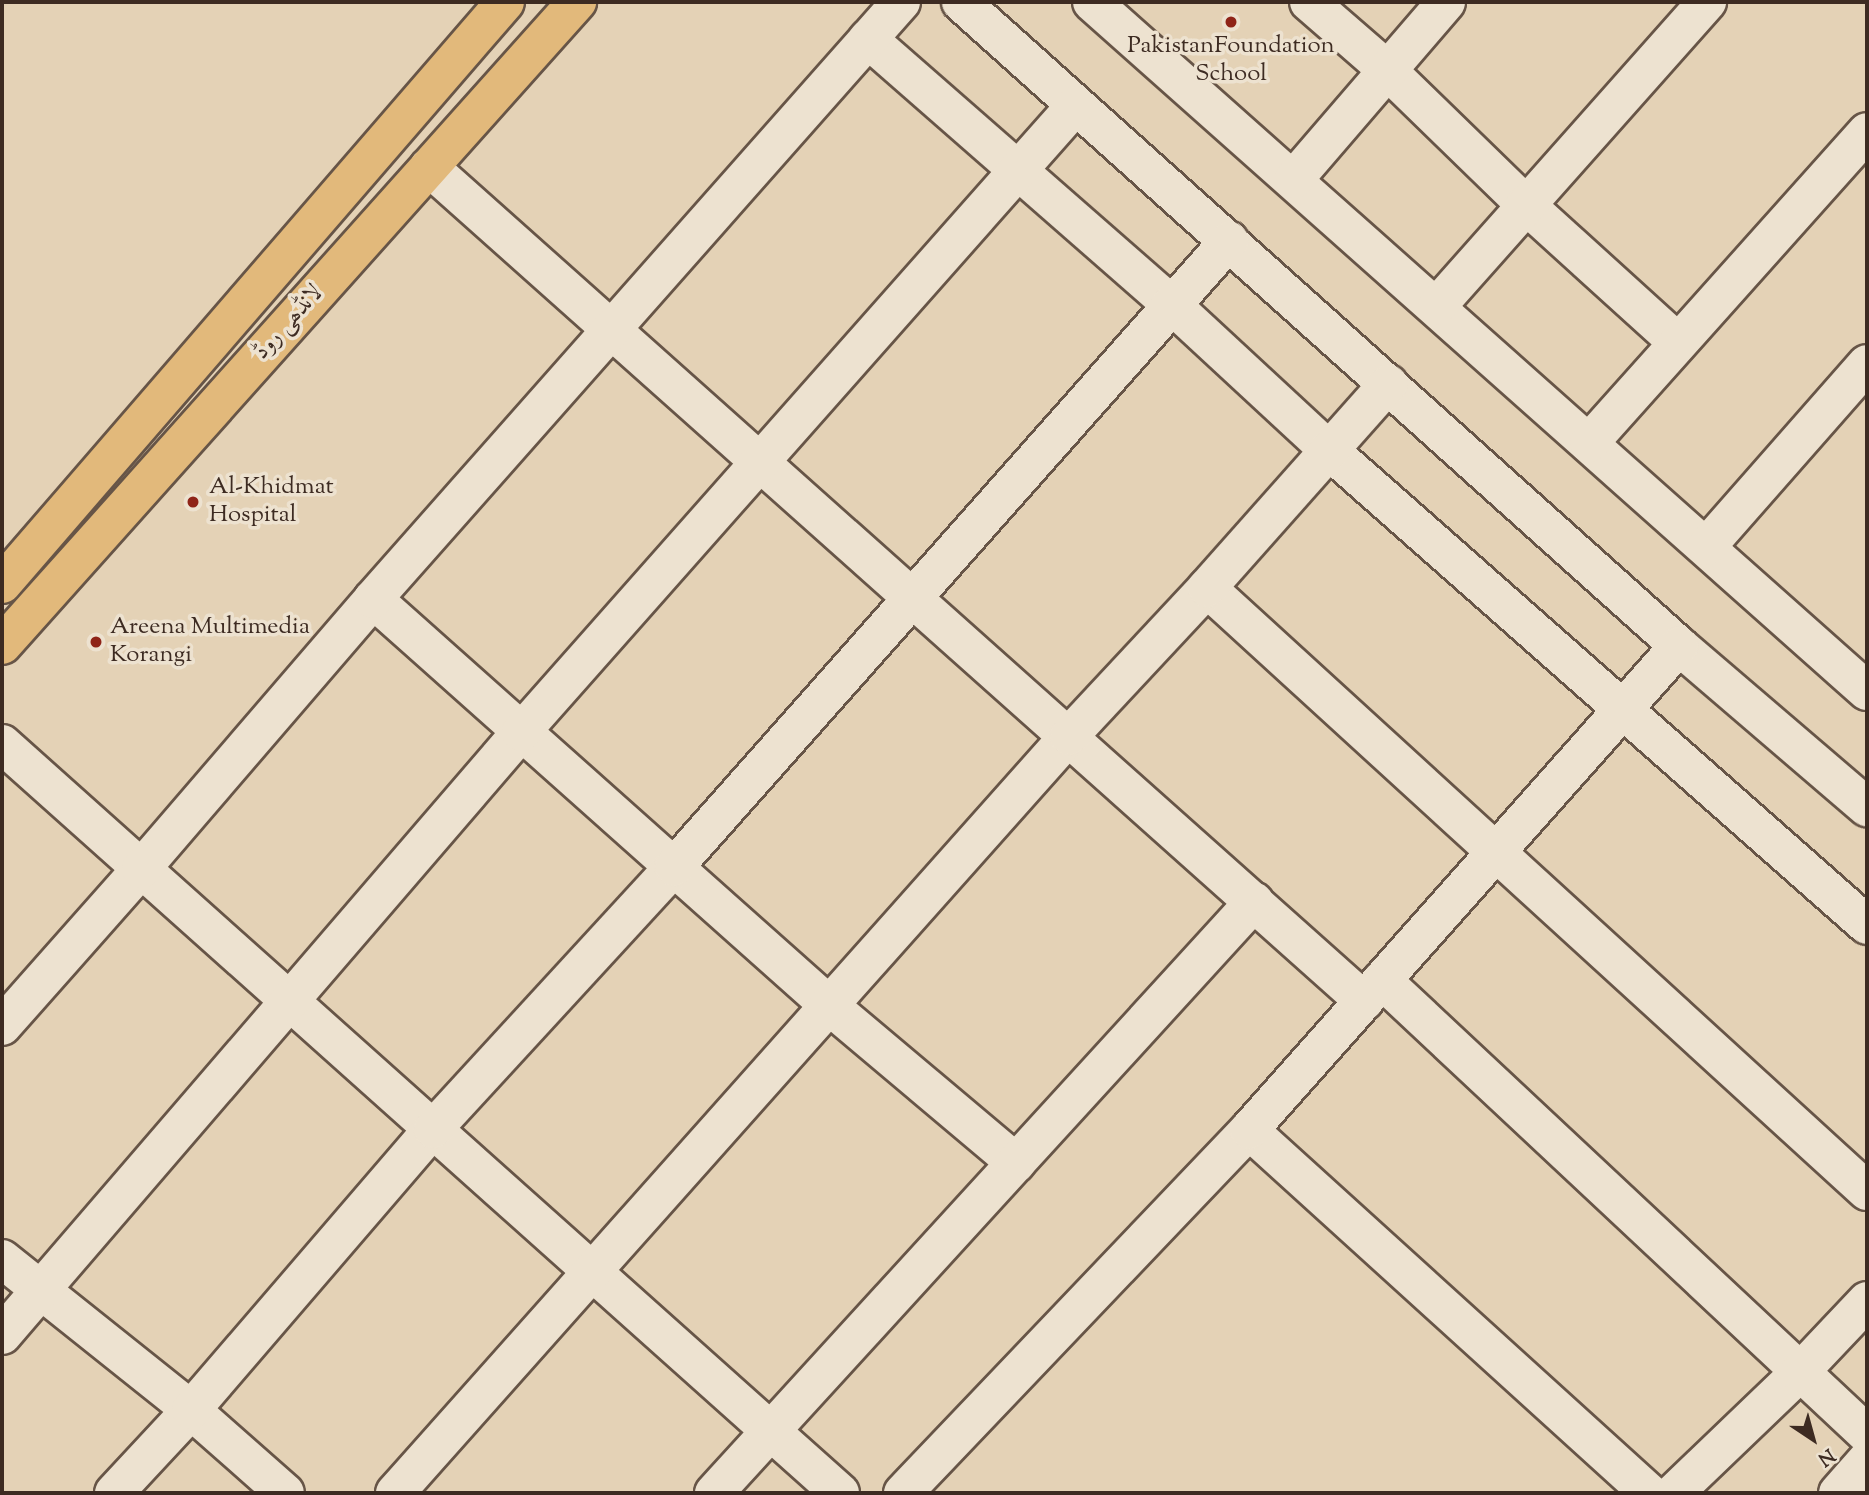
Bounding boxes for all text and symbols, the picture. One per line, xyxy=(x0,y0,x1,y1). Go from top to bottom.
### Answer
marker: PakistanFoundation School xyxy=(1223,14,1239,30)
place label: PakistanFoundation School xyxy=(1127,33,1335,89)
street label: لانڈھی روڈ xyxy=(248,280,330,366)
place label: Al-Khidmat Hospital xyxy=(209,474,334,530)
marker: Al-Khidmat Hospital xyxy=(183,492,203,512)
place label: Areena Multimedia Korangi xyxy=(110,614,310,670)
marker: Areena Multimedia Korangi xyxy=(88,634,104,650)
north arrow xyxy=(1778,1404,1848,1474)
text: N xyxy=(1812,1441,1840,1472)

